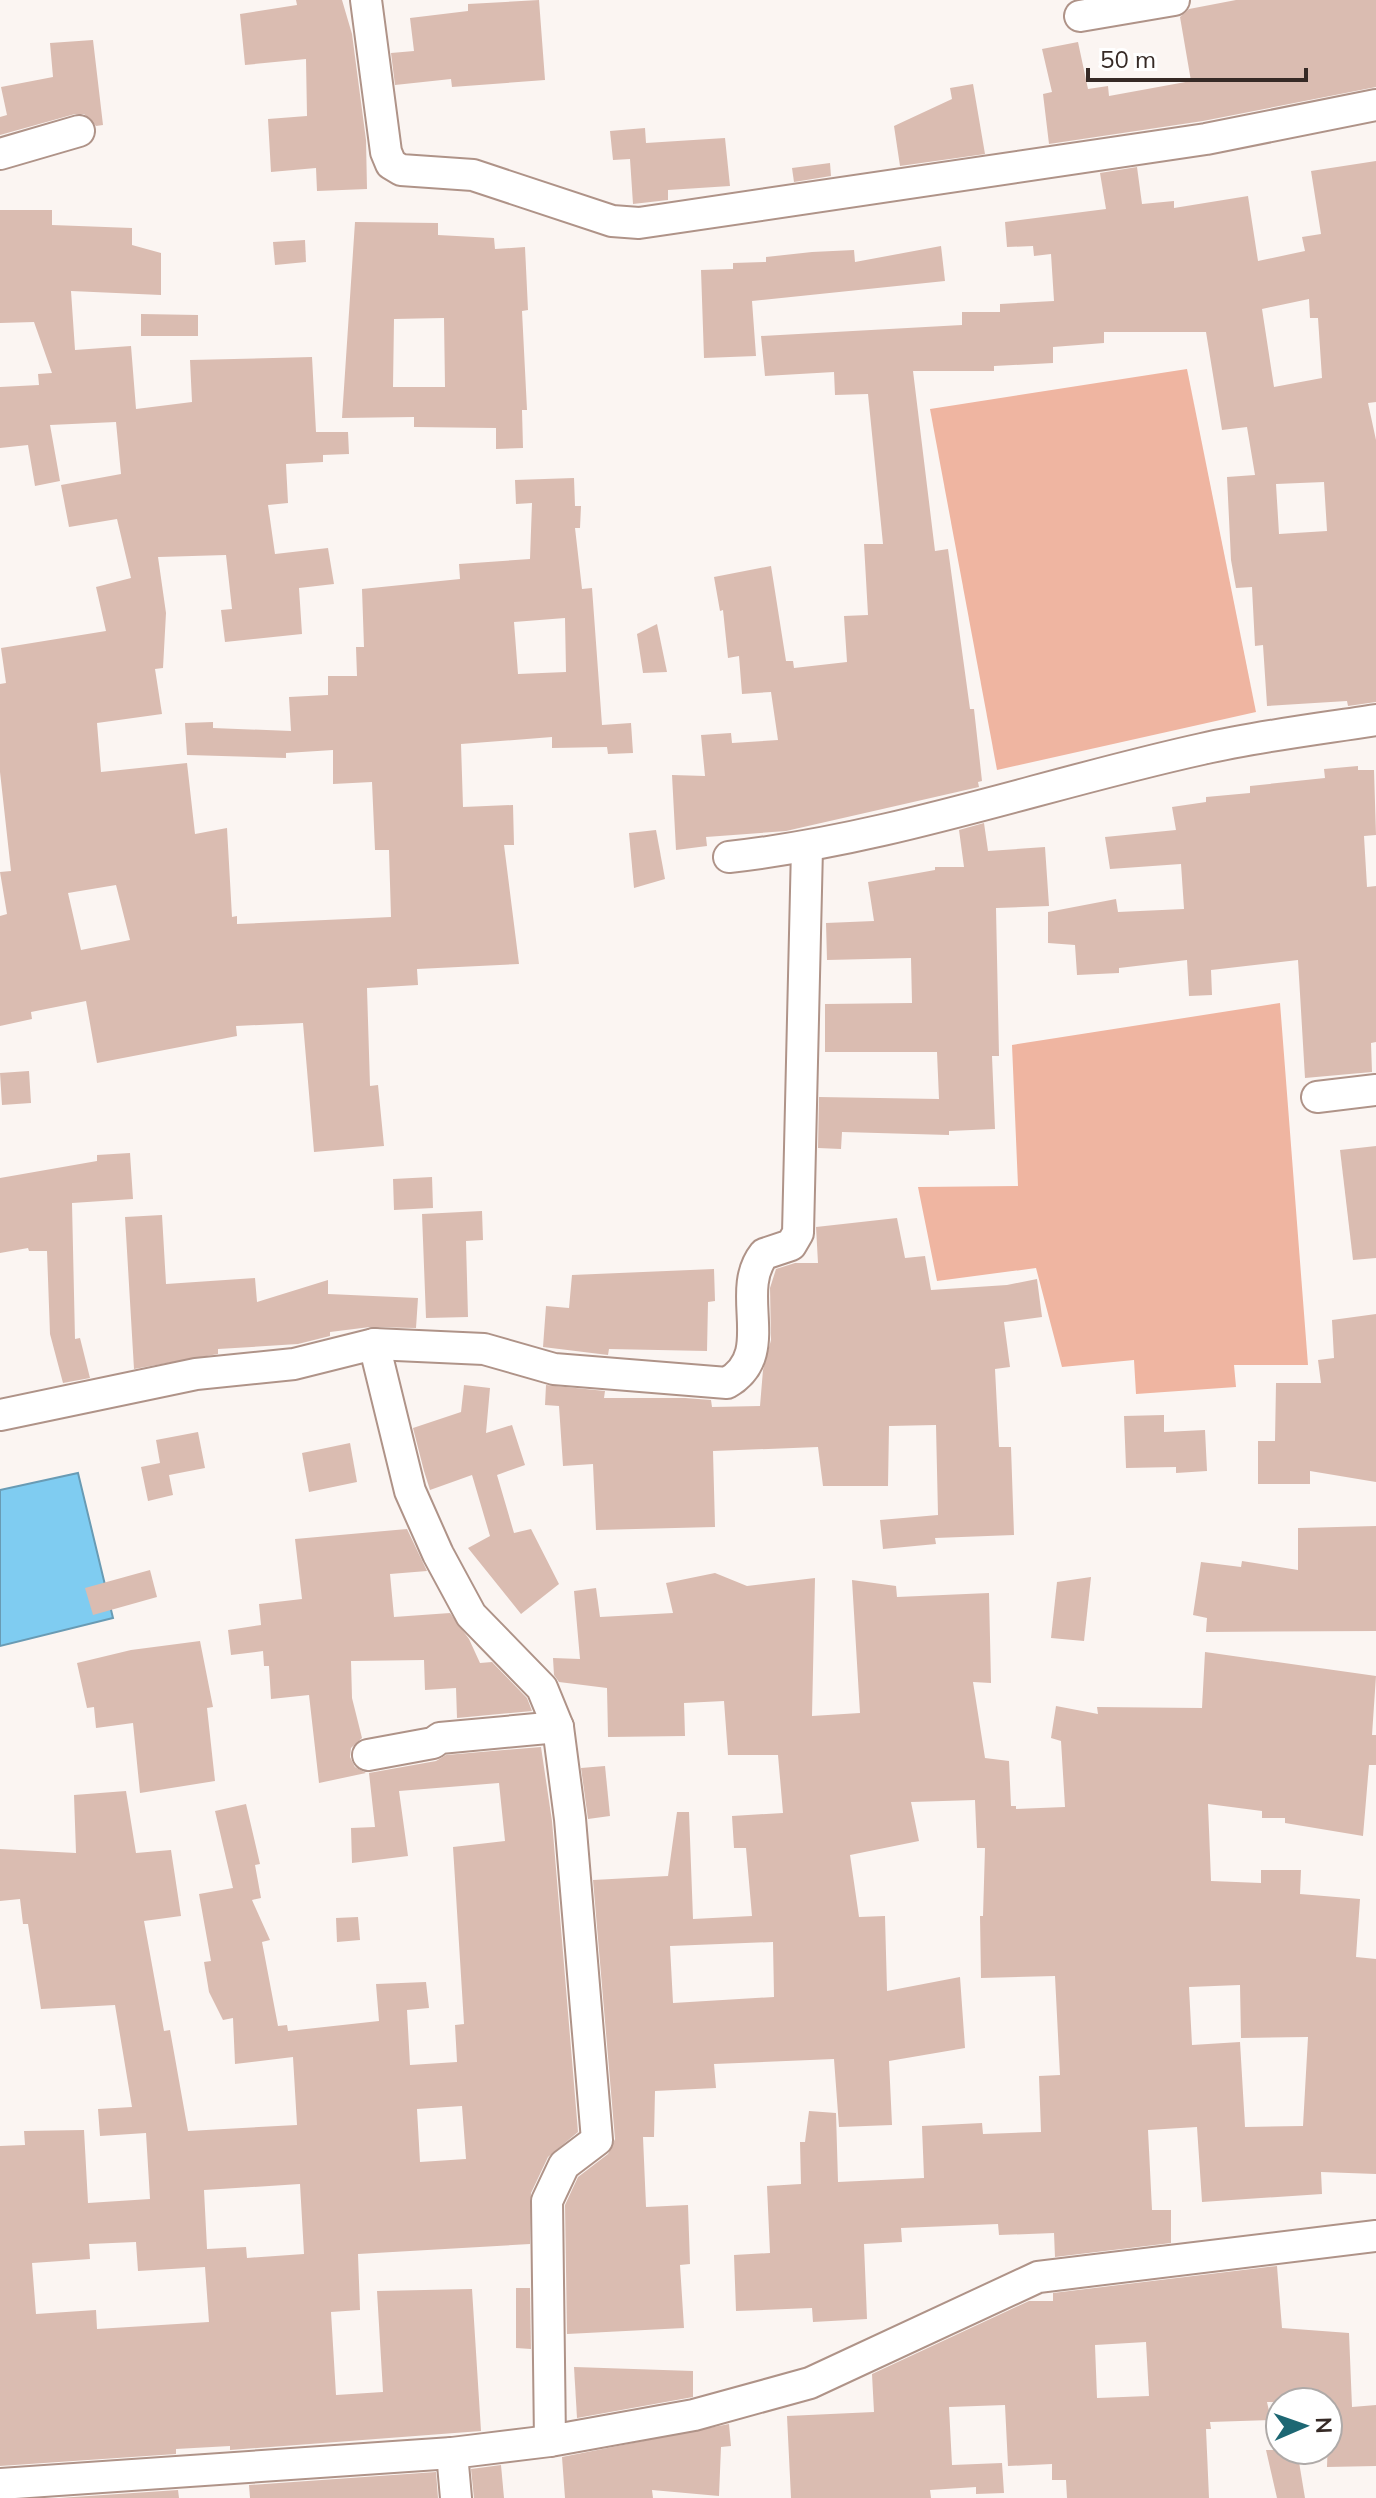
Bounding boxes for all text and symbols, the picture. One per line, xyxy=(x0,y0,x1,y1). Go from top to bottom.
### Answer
scale bar xyxy=(1088,32,1306,82)
text: 50 m xyxy=(1100,44,1156,74)
north arrow xyxy=(1264,2386,1344,2466)
text: N xyxy=(1310,2417,1338,2434)

